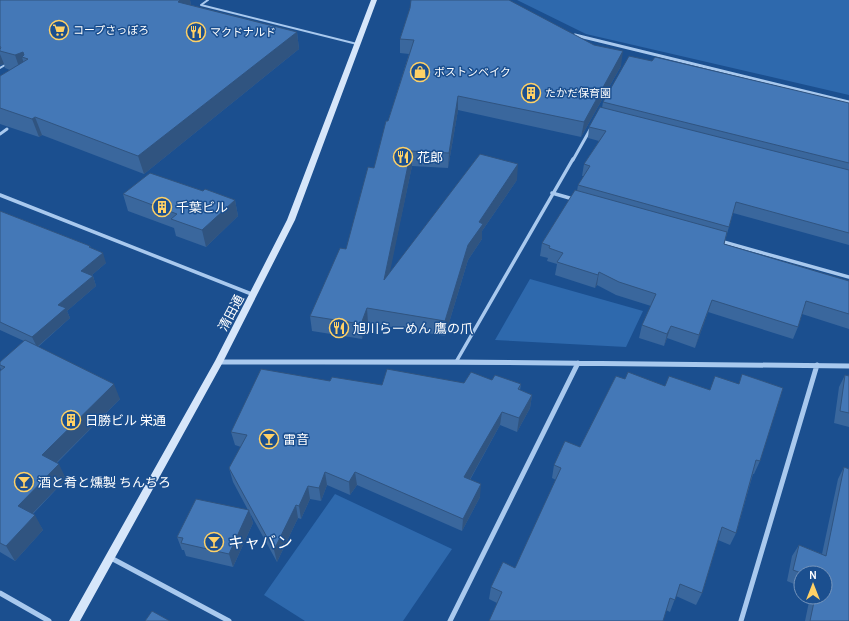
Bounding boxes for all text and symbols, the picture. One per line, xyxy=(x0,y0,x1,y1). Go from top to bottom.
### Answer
supermarket icon: コープさっぽろ xyxy=(48,19,70,41)
restaurant icon: マクドナルド xyxy=(185,21,207,43)
place label: コープさっぽろ xyxy=(73,24,149,37)
place label: マクドナルド xyxy=(210,26,276,39)
shop icon: ボストンベイク xyxy=(409,61,431,83)
place label: ボストンベイク xyxy=(434,66,511,79)
building icon: たかだ保育園 xyxy=(520,82,542,104)
place label: たかだ保育園 xyxy=(545,87,611,100)
restaurant icon: 花郎 xyxy=(392,146,414,168)
place label: 花郎 xyxy=(417,150,443,165)
building icon: 千葉ビル xyxy=(151,196,173,218)
place label: 千葉ビル xyxy=(176,200,228,215)
street label: 清田通 xyxy=(215,292,247,334)
restaurant icon: 旭川らーめん 鷹の爪 xyxy=(328,317,350,339)
place label: 旭川らーめん 鷹の爪 xyxy=(353,321,473,336)
building icon: 日勝ビル 栄通 xyxy=(60,409,82,431)
place label: 日勝ビル 栄通 xyxy=(85,413,166,428)
bar icon: 雷音 xyxy=(258,428,280,450)
place label: 雷音 xyxy=(283,432,309,447)
bar icon: 酒と肴と燻製 ちんちろ xyxy=(13,471,35,493)
place label: 酒と肴と燻製 ちんちろ xyxy=(38,475,171,490)
bar icon: キャバン xyxy=(203,531,225,553)
place label: キャバン xyxy=(228,533,293,552)
north arrow xyxy=(793,565,833,605)
text: N xyxy=(809,569,817,582)

